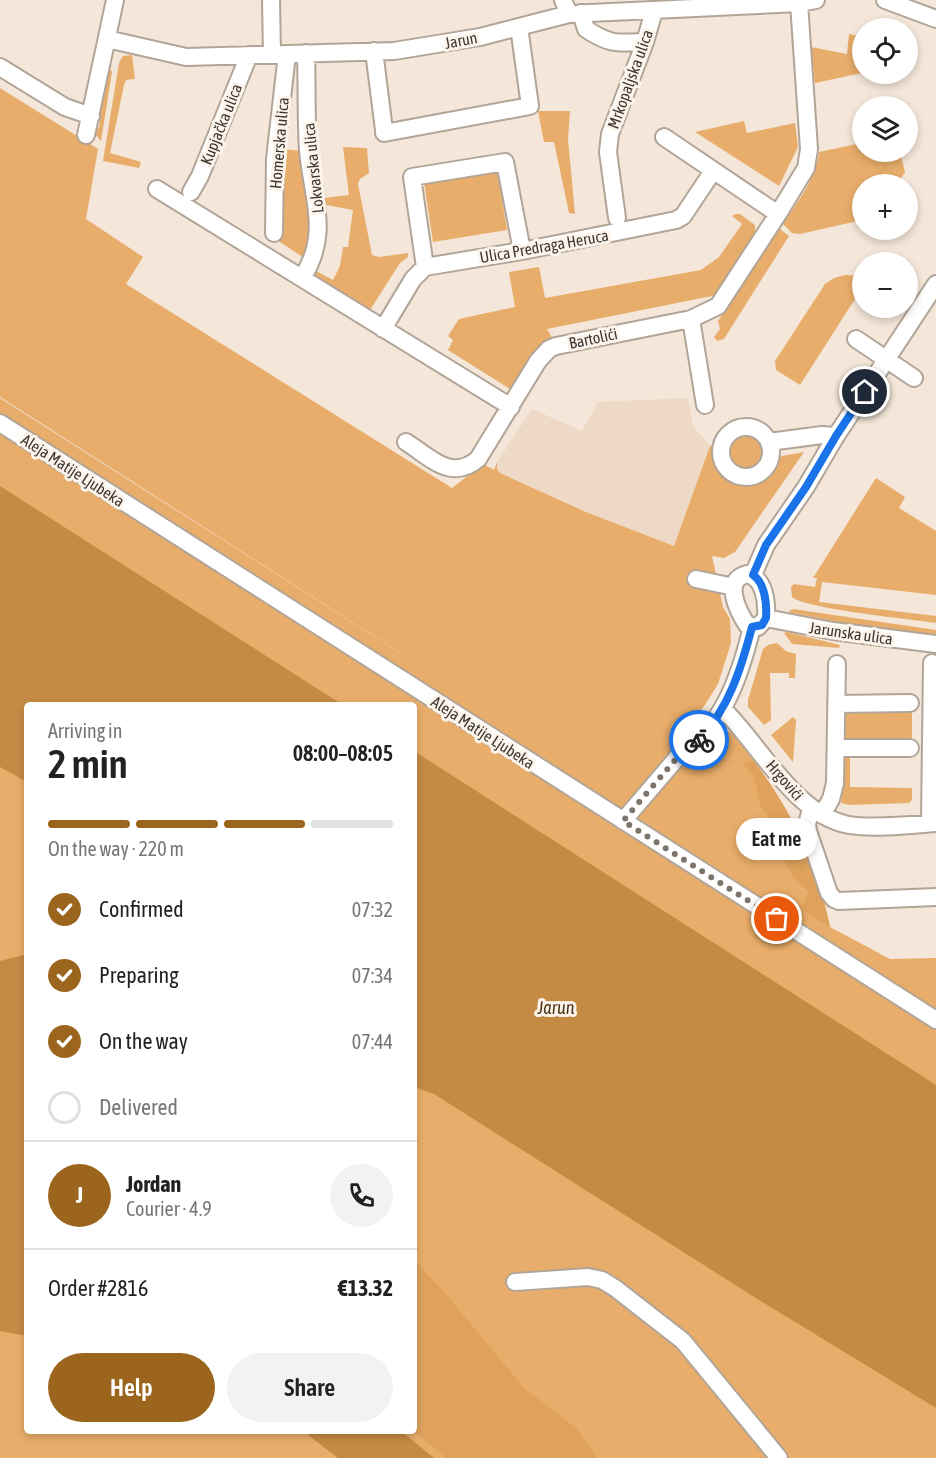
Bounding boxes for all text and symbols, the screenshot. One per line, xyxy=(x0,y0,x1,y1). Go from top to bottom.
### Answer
map controls xyxy=(852,18,918,318)
button: locate xyxy=(852,18,918,84)
street label: Mrkopaljska ulica xyxy=(604,27,657,131)
street label: Jarun xyxy=(443,28,479,52)
street label: Kupjačka ulica xyxy=(197,81,246,167)
button: layers xyxy=(852,96,918,162)
street label: Homerska ulica xyxy=(266,97,292,189)
street label: Lokvarska ulica xyxy=(299,122,327,214)
button: + xyxy=(852,174,918,240)
street label: Ulica Predraga Heruca xyxy=(478,226,610,267)
button: − xyxy=(852,252,918,318)
street label: Bartolići xyxy=(567,324,619,352)
pin xyxy=(839,366,890,417)
icon: home xyxy=(848,375,881,408)
street label: Aleja Matije Ljubeka xyxy=(18,430,128,511)
street label: Jarunska ulica xyxy=(808,618,894,648)
street label: Aleja Matije Ljubeka xyxy=(428,692,538,773)
courier xyxy=(669,710,729,770)
text: Arriving in xyxy=(48,719,122,742)
icon: bike xyxy=(683,724,716,757)
text: 08:00–08:05 xyxy=(293,740,393,766)
text: 2 min xyxy=(48,742,128,786)
street label: Hrgovići xyxy=(762,756,807,804)
callout: Eat me xyxy=(736,817,818,859)
text: Eat me xyxy=(752,827,801,850)
text: On the way · 220 m xyxy=(48,837,184,860)
icon: check xyxy=(48,893,81,926)
pin xyxy=(751,893,802,944)
text: Confirmed xyxy=(99,896,184,922)
text: 07:32 xyxy=(352,898,393,921)
icon: bag xyxy=(760,902,793,935)
icon: check xyxy=(48,959,81,992)
text: Preparing xyxy=(99,962,179,988)
text: 07:34 xyxy=(352,964,393,987)
water label: Jarun xyxy=(537,997,575,1018)
icon: check xyxy=(48,1025,81,1058)
text: On the way xyxy=(99,1028,188,1054)
text: 07:44 xyxy=(352,1030,393,1053)
text: Delivered xyxy=(99,1094,178,1120)
button: phone xyxy=(330,1164,393,1227)
text: Jordan xyxy=(126,1171,181,1197)
text: J xyxy=(76,1182,83,1208)
text: Courier · 4.9 xyxy=(126,1197,212,1220)
text: Order #2816 xyxy=(48,1275,148,1301)
text: €13.32 xyxy=(338,1275,393,1301)
button: Help xyxy=(48,1353,215,1422)
button: Share xyxy=(227,1353,393,1422)

